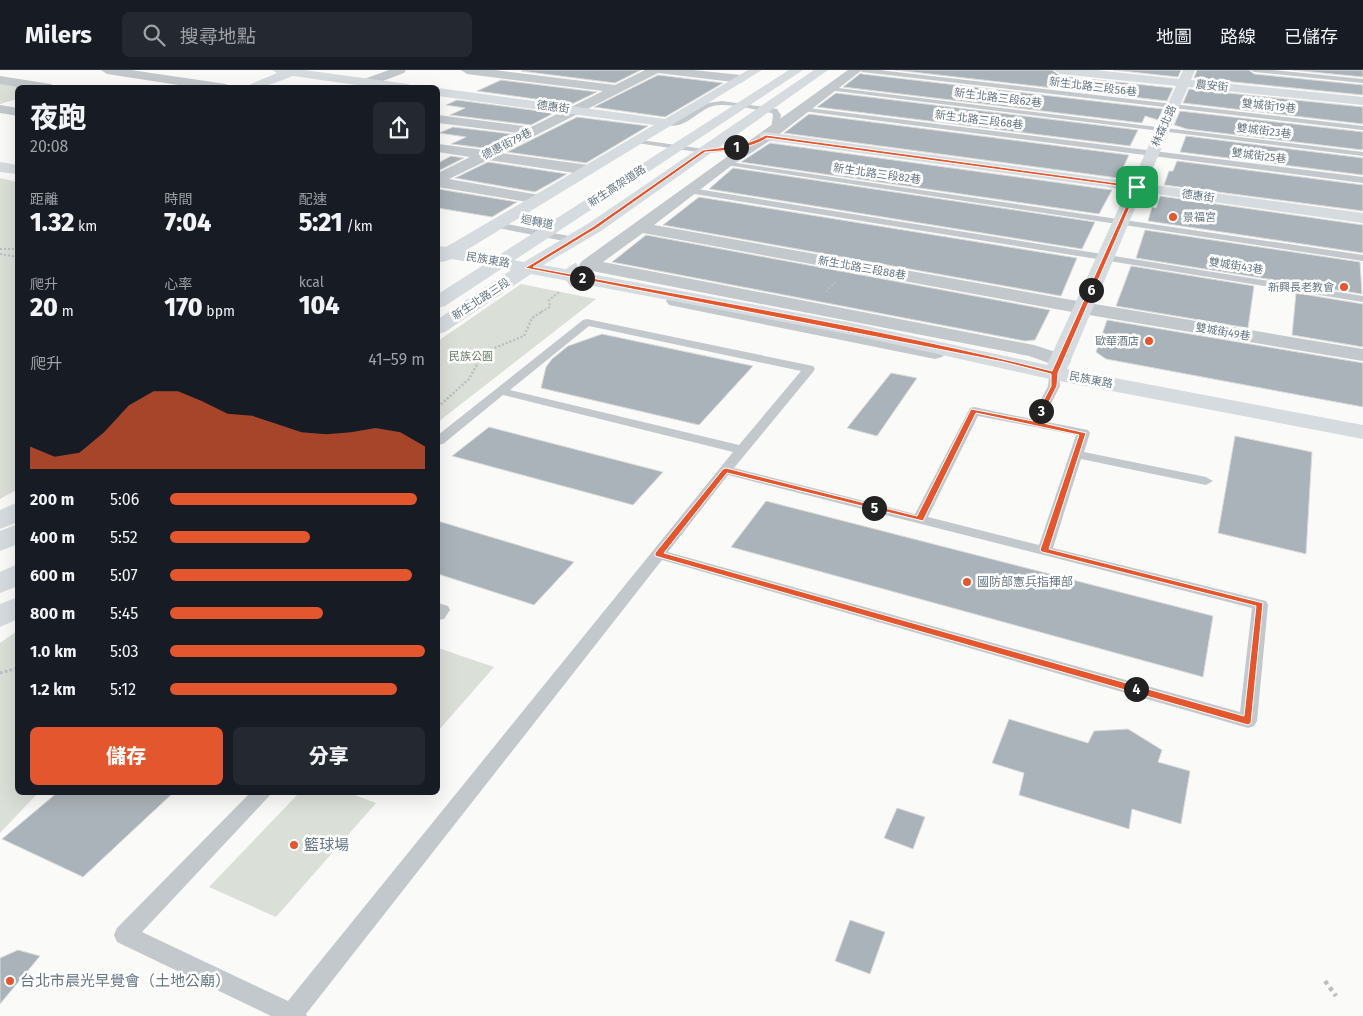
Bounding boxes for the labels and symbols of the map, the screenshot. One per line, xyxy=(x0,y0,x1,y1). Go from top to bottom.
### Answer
street label: 新生北路三段56巷 xyxy=(1048,75,1138,99)
street label: 農安街 xyxy=(1195,78,1229,94)
street label: 新生北路三段62巷 xyxy=(953,86,1043,110)
street label: 雙城街19巷 xyxy=(1241,97,1297,115)
street label: 德惠街 xyxy=(536,98,570,116)
street label: 林森北路 xyxy=(1149,103,1179,149)
street label: 新生北路三段68巷 xyxy=(934,108,1024,132)
street label: 雙城街23巷 xyxy=(1236,121,1292,141)
street label: 德惠街79巷 xyxy=(480,126,534,162)
pin: 1 xyxy=(724,134,748,160)
street label: 雙城街25巷 xyxy=(1231,146,1287,166)
street label: 新生北路三段82巷 xyxy=(832,161,922,187)
street label: 新生高架道路 xyxy=(586,163,648,209)
pin xyxy=(1116,166,1158,208)
street label: 德惠街 xyxy=(1181,187,1215,205)
marker: 景福宮 xyxy=(1167,211,1179,223)
place label: 景福宮 xyxy=(1183,211,1216,224)
street label: 迴轉道 xyxy=(520,212,554,232)
street label: 民族東路 xyxy=(465,250,511,270)
street label: 新生北路三段88巷 xyxy=(817,254,907,282)
street label: 雙城街43巷 xyxy=(1208,255,1264,277)
pin: 2 xyxy=(570,266,594,290)
street label: 新生北路三段 xyxy=(450,276,512,322)
pin: 6 xyxy=(1078,278,1104,302)
place label: 新興長老教會 xyxy=(1268,281,1334,294)
marker: 新興長老教會 xyxy=(1338,281,1350,293)
street label: 雙城街49巷 xyxy=(1195,321,1251,343)
place label: 歐華酒店 xyxy=(1095,335,1139,348)
marker: 歐華酒店 xyxy=(1143,335,1155,347)
park label: 民族公園 xyxy=(449,350,493,363)
street label: 民族東路 xyxy=(1068,369,1114,391)
pin: 3 xyxy=(1028,398,1054,424)
pin: 5 xyxy=(862,496,886,520)
place label: 國防部憲兵指揮部 xyxy=(977,575,1073,589)
marker: 國防部憲兵指揮部 xyxy=(961,576,973,588)
pin: 4 xyxy=(1124,676,1148,702)
place label: 籃球場 xyxy=(304,836,349,854)
marker: 籃球場 xyxy=(288,839,300,851)
place label: 台北市晨光早覺會（土地公廟） xyxy=(20,972,230,990)
marker: 台北市晨光早覺會（土地公廟） xyxy=(4,975,16,987)

